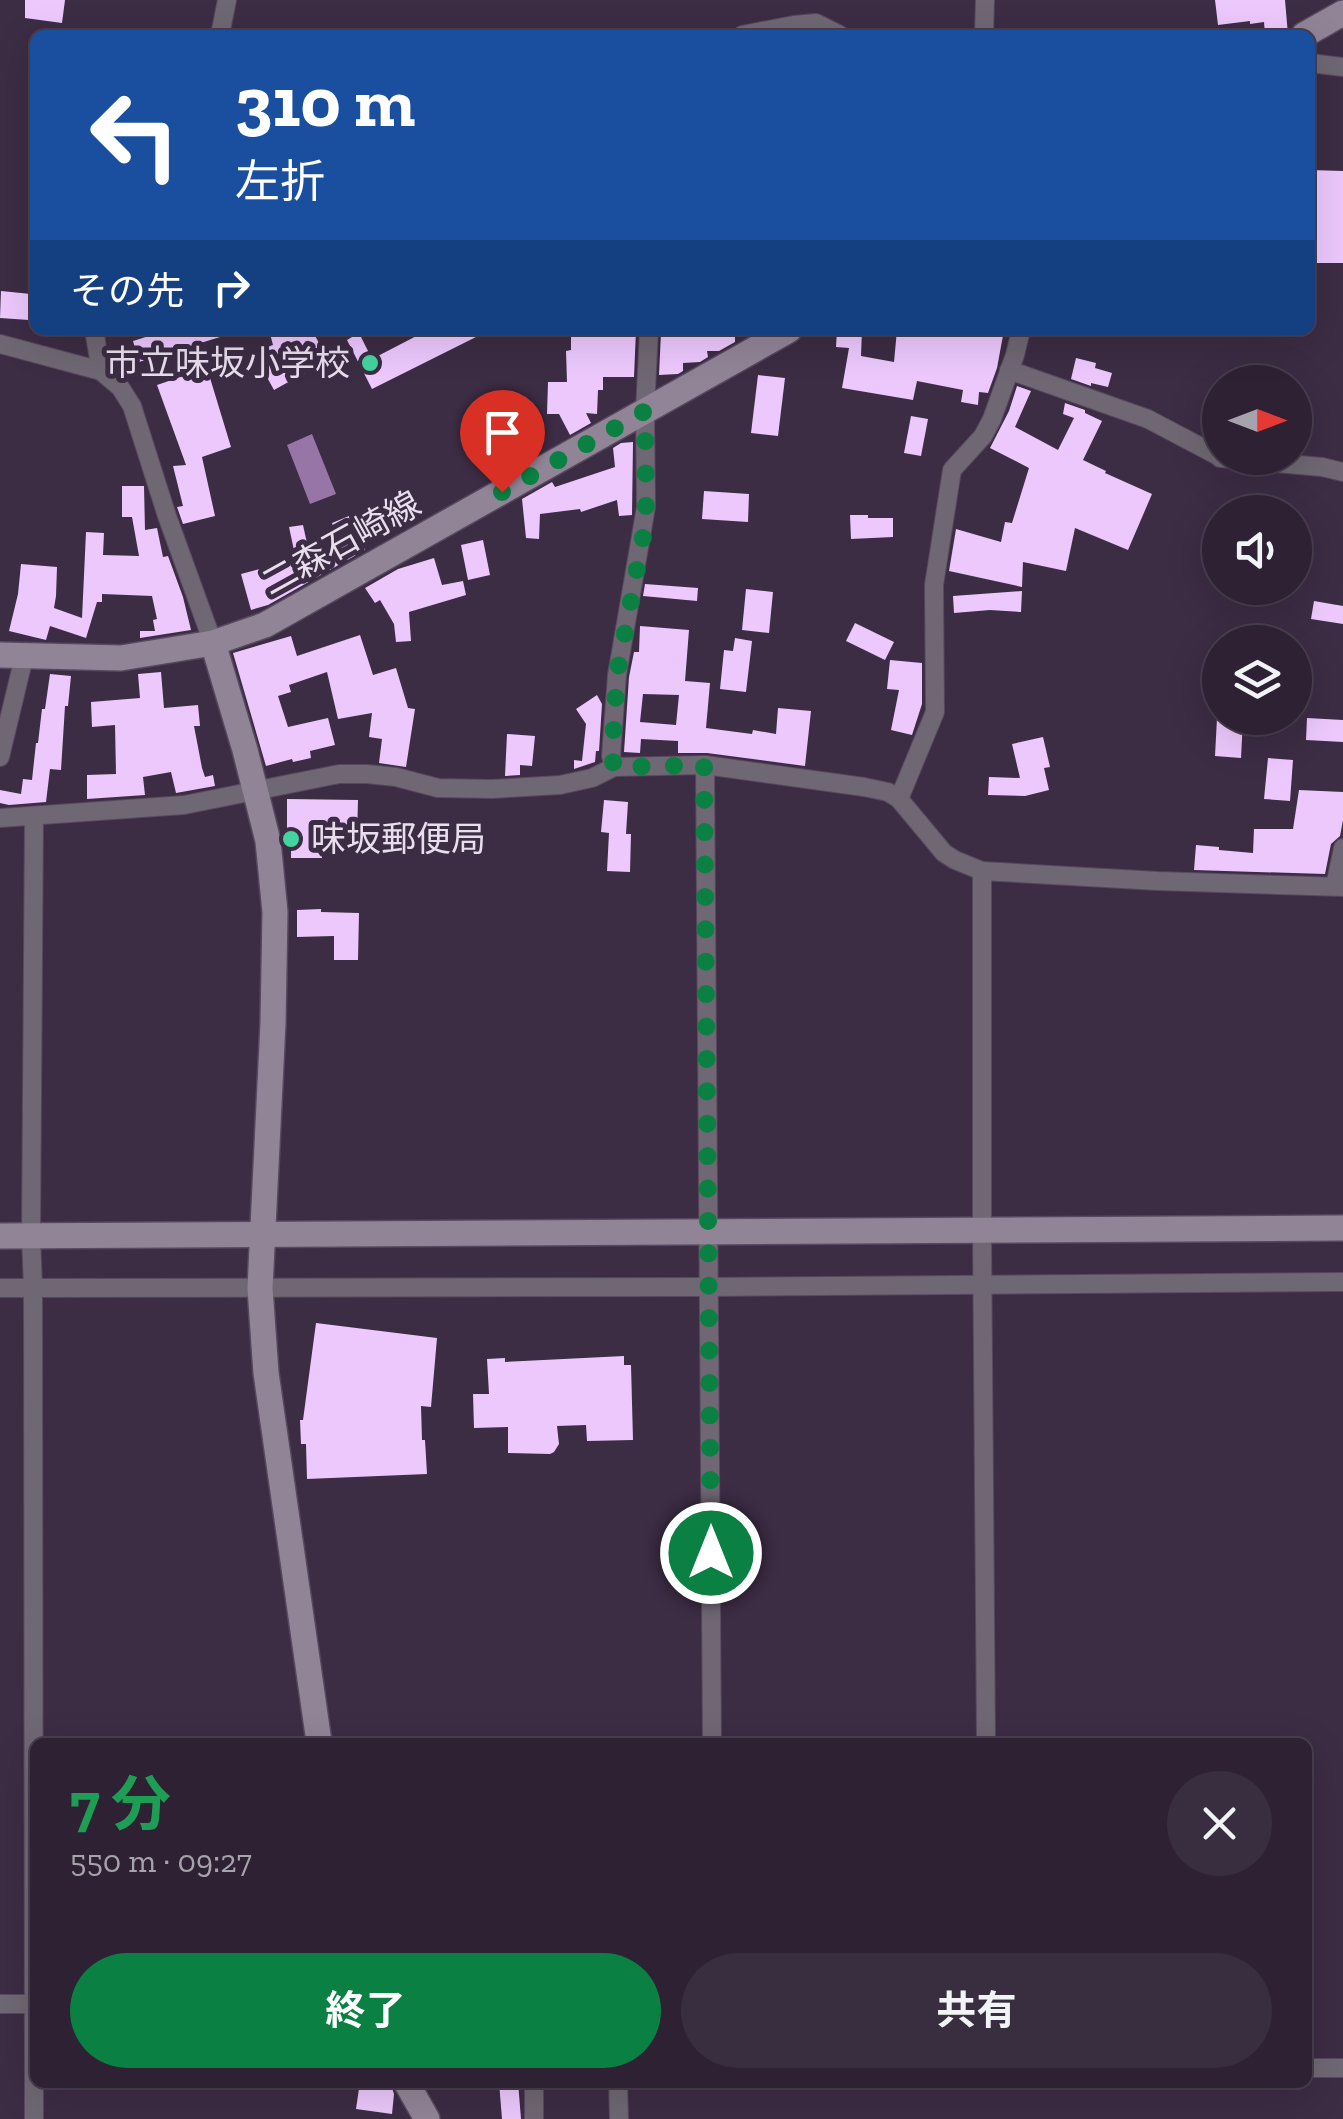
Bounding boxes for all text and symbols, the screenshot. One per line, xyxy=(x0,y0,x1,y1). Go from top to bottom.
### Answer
text: 310 m xyxy=(235,60,415,144)
icon: left xyxy=(70,70,200,200)
text: 左折 xyxy=(235,155,325,209)
icon: right xyxy=(204,260,259,315)
text: その先 xyxy=(70,268,184,314)
place label: 市立味坂小学校 xyxy=(105,342,350,384)
marker: 市立味坂小学校 xyxy=(359,352,381,374)
north arrow xyxy=(1202,365,1312,475)
map controls xyxy=(1202,365,1312,735)
pin xyxy=(460,390,545,493)
icon: arrive xyxy=(475,405,530,460)
street label: 二森石崎線 xyxy=(254,482,428,604)
button: sound xyxy=(1202,495,1312,605)
button: layers xyxy=(1202,625,1312,735)
place label: 味坂郵便局 xyxy=(311,818,486,860)
marker: 味坂郵便局 xyxy=(280,828,302,850)
position arrow xyxy=(659,1501,763,1605)
text: 7 分 xyxy=(70,1768,171,1840)
button: close xyxy=(1167,1771,1272,1876)
text: 550 m · 09:27 xyxy=(70,1842,252,1880)
button: 終了 xyxy=(70,1953,661,2068)
button: 共有 xyxy=(681,1953,1272,2068)

